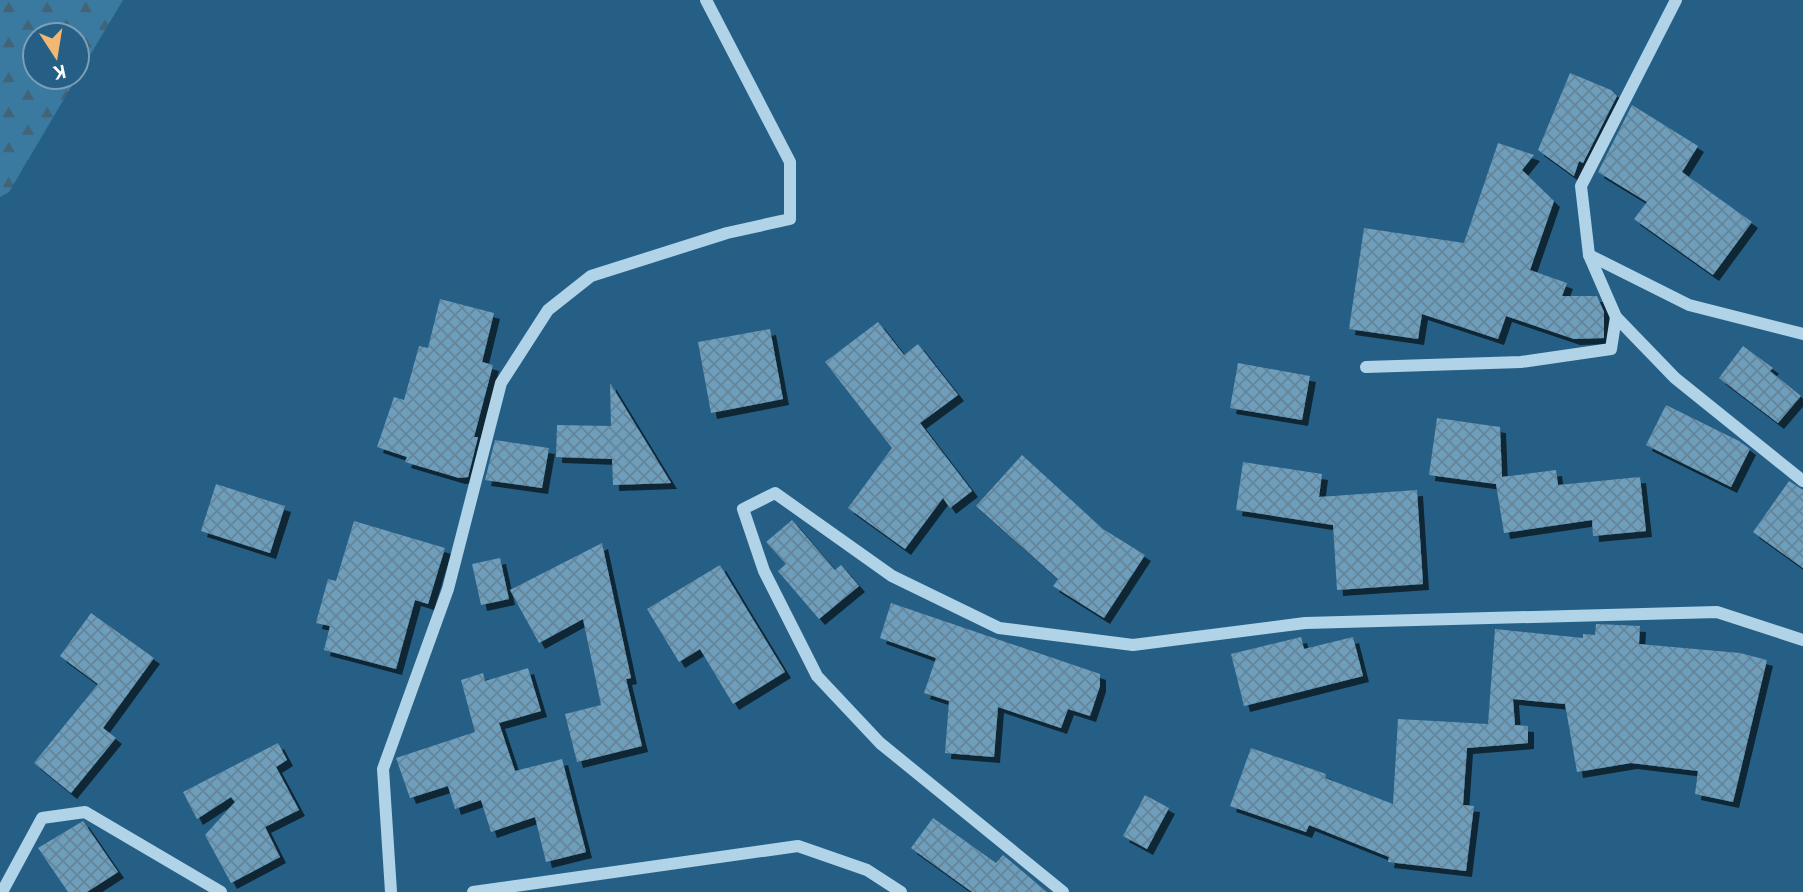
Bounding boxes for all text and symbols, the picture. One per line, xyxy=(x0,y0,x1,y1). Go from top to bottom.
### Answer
north arrow xyxy=(21,21,91,91)
text: K xyxy=(51,59,68,86)

